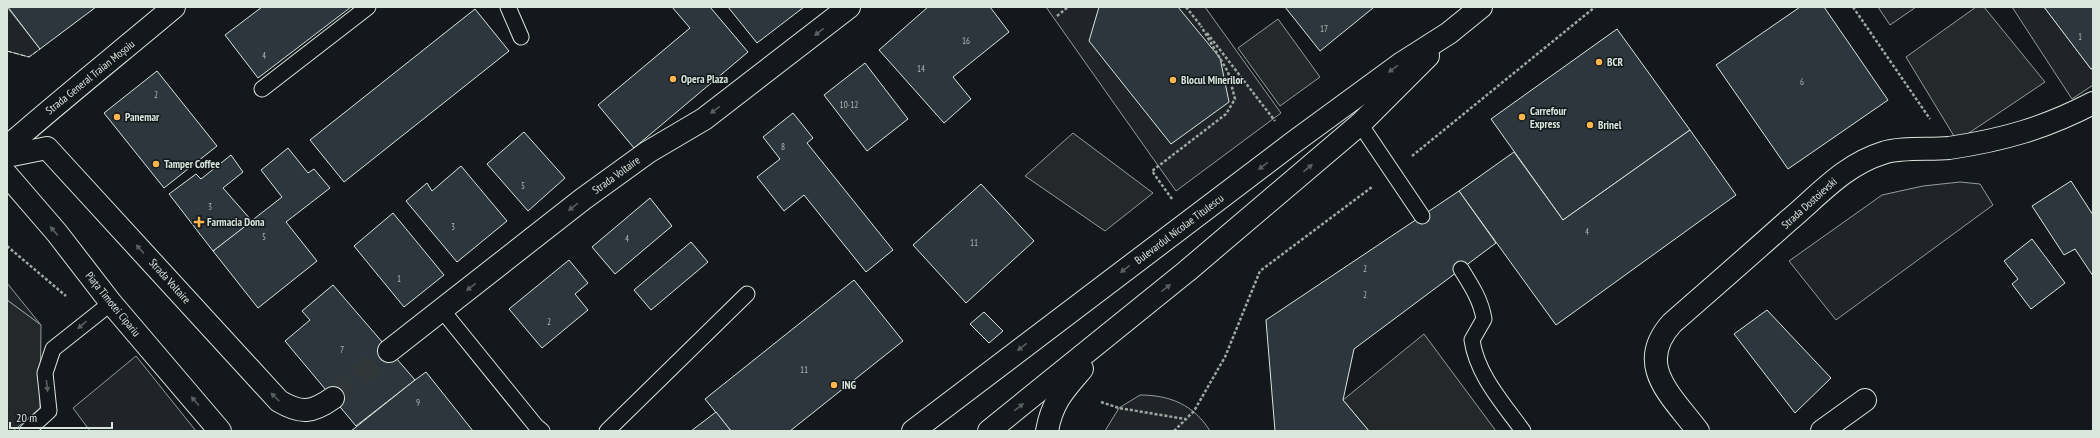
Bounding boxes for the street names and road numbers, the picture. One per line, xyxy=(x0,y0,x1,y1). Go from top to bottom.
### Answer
street label: Strada General Traian Moșoiu xyxy=(43,37,138,117)
street label: Strada Voltaire xyxy=(589,153,643,197)
street label: Strada Dostoievski xyxy=(1778,174,1840,232)
street label: Bulevardul Nicolae Titulescu xyxy=(1132,191,1226,267)
street label: Strada Voltaire xyxy=(146,256,194,307)
street label: Piața Timotei Cipariu xyxy=(83,269,144,339)

